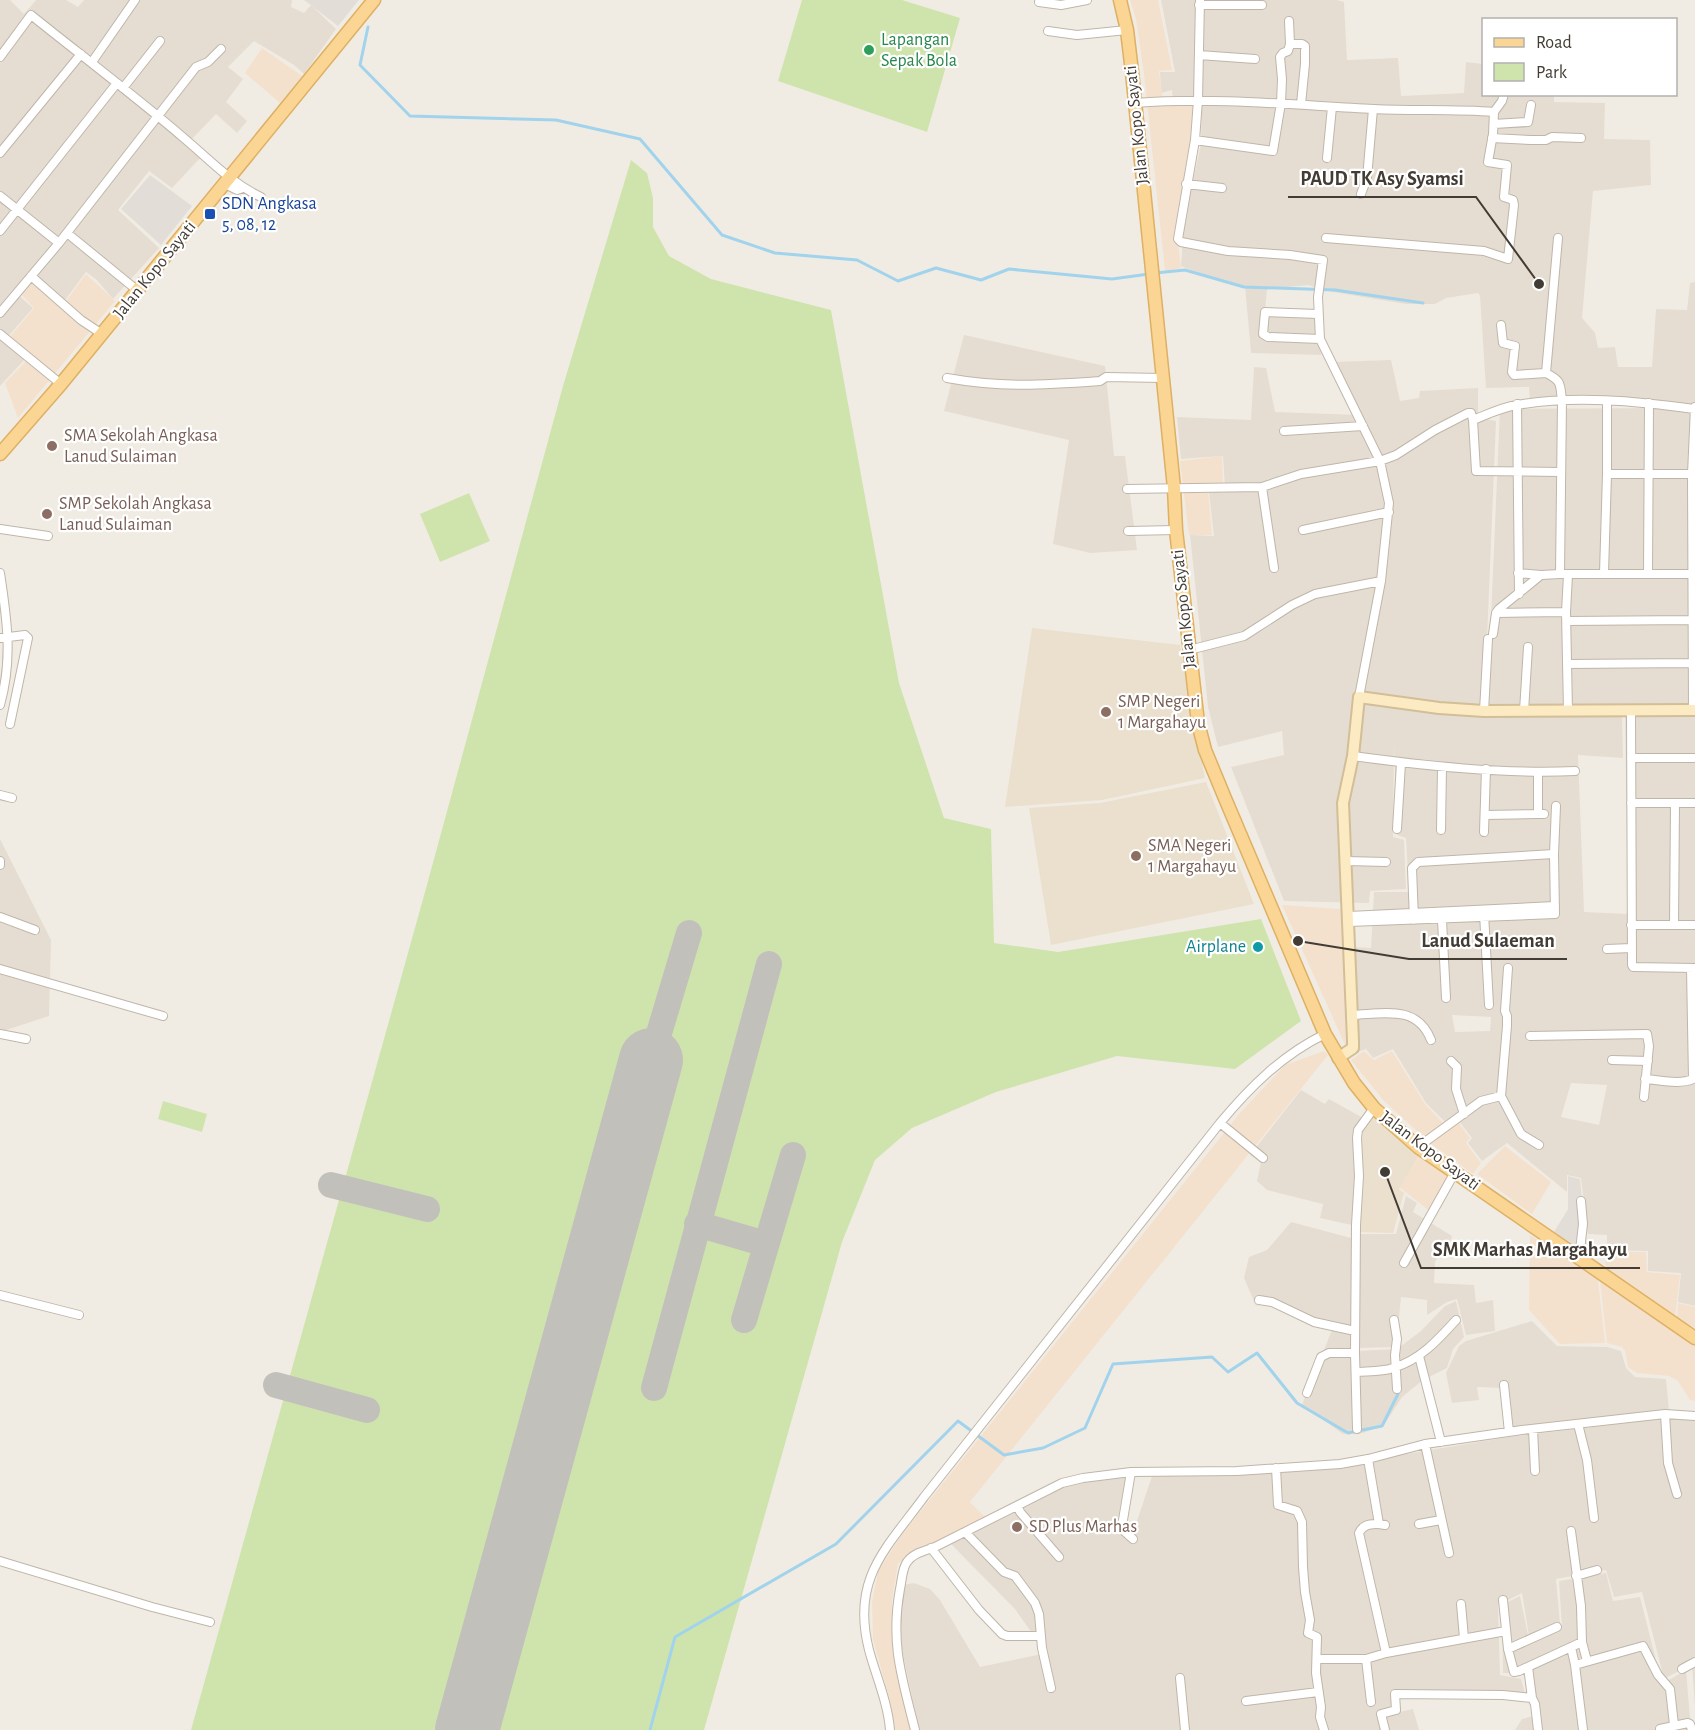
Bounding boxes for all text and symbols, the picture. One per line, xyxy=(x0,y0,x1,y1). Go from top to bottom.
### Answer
legend xyxy=(1482,18,1677,96)
place label: Lapangan Sepak Bola xyxy=(881,31,957,70)
text: Road xyxy=(1536,34,1572,52)
marker: Lapangan Sepak Bola xyxy=(862,43,876,57)
text: Park xyxy=(1536,64,1568,82)
street label: Jalan Kopo Sayati xyxy=(1122,65,1152,185)
callout: PAUD TK Asy Syamsi xyxy=(1288,159,1476,197)
text: PAUD TK Asy Syamsi xyxy=(1300,169,1464,189)
place label: SDN Angkasa 5, 08, 12 xyxy=(222,195,317,234)
marker: SDN Angkasa 5, 08, 12 xyxy=(203,207,217,221)
street label: Jalan Kopo Sayati xyxy=(110,218,200,322)
place label: SMA Sekolah Angkasa Lanud Sulaiman xyxy=(64,427,218,466)
marker: SMA Sekolah Angkasa Lanud Sulaiman xyxy=(45,439,59,453)
place label: SMP Sekolah Angkasa Lanud Sulaiman xyxy=(59,495,212,534)
marker: SMP Sekolah Angkasa Lanud Sulaiman xyxy=(40,507,54,521)
street label: Jalan Kopo Sayati xyxy=(1169,549,1199,669)
place label: SMP Negeri 1 Margahayu xyxy=(1118,693,1206,732)
marker: SMP Negeri 1 Margahayu xyxy=(1099,705,1113,719)
place label: SMA Negeri 1 Margahayu xyxy=(1148,837,1236,876)
marker: SMA Negeri 1 Margahayu xyxy=(1129,849,1143,863)
callout: Lanud Sulaeman xyxy=(1409,921,1567,959)
text: Lanud Sulaeman xyxy=(1421,931,1555,951)
place label: Airplane xyxy=(1186,938,1246,956)
marker: Airplane xyxy=(1251,940,1265,954)
street label: Jalan Kopo Sayati xyxy=(1377,1108,1483,1194)
callout: SMK Marhas Margahayu xyxy=(1421,1230,1640,1268)
text: SMK Marhas Margahayu xyxy=(1433,1240,1628,1260)
place label: SD Plus Marhas xyxy=(1029,1518,1137,1536)
marker: SD Plus Marhas xyxy=(1010,1520,1024,1534)

